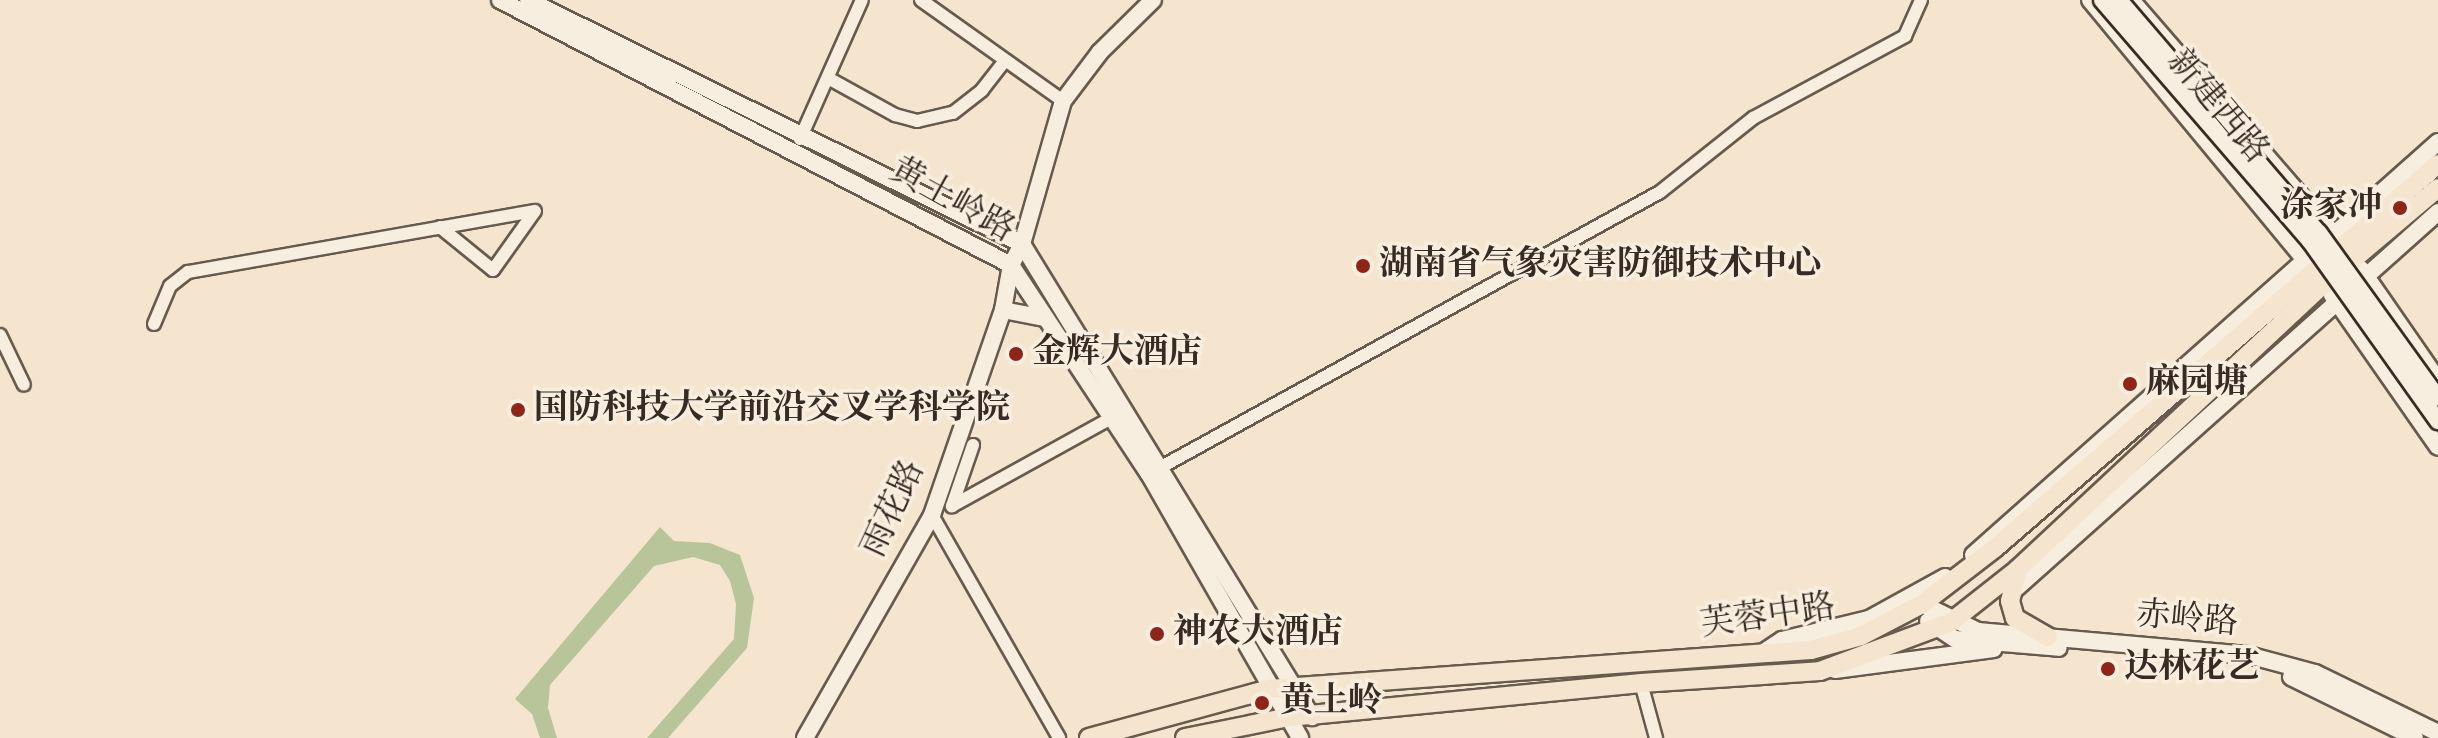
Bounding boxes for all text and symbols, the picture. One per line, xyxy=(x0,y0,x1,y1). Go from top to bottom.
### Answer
street label: 新建西路 xyxy=(2158,42,2276,172)
street label: 黄土岭路 xyxy=(883,150,1021,252)
place label: 涂家冲 xyxy=(2280,188,2382,228)
marker: 涂家冲 xyxy=(2389,197,2411,219)
place label: 湖南省气象灾害防御技术中心 xyxy=(1379,246,1821,286)
marker: 湖南省气象灾害防御技术中心 xyxy=(1354,257,1372,275)
place label: 金辉大酒店 xyxy=(1032,334,1202,374)
marker: 金辉大酒店 xyxy=(1007,345,1025,363)
place label: 麻园塘 xyxy=(2146,364,2248,404)
marker: 麻园塘 xyxy=(2121,375,2139,393)
place label: 国防科技大学前沿交叉学科学院 xyxy=(534,390,1010,430)
marker: 国防科技大学前沿交叉学科学院 xyxy=(509,401,527,419)
street label: 雨花路 xyxy=(854,454,934,564)
street label: 芙蓉中路 xyxy=(1698,587,1838,647)
street label: 赤岭路 xyxy=(2134,595,2240,645)
place label: 神农大酒店 xyxy=(1173,614,1343,654)
marker: 神农大酒店 xyxy=(1148,625,1166,643)
place label: 达林花艺 xyxy=(2124,649,2260,689)
marker: 达林花艺 xyxy=(2099,660,2117,678)
place label: 黄土岭 xyxy=(1280,683,1382,723)
marker: 黄土岭 xyxy=(1251,692,1273,714)

